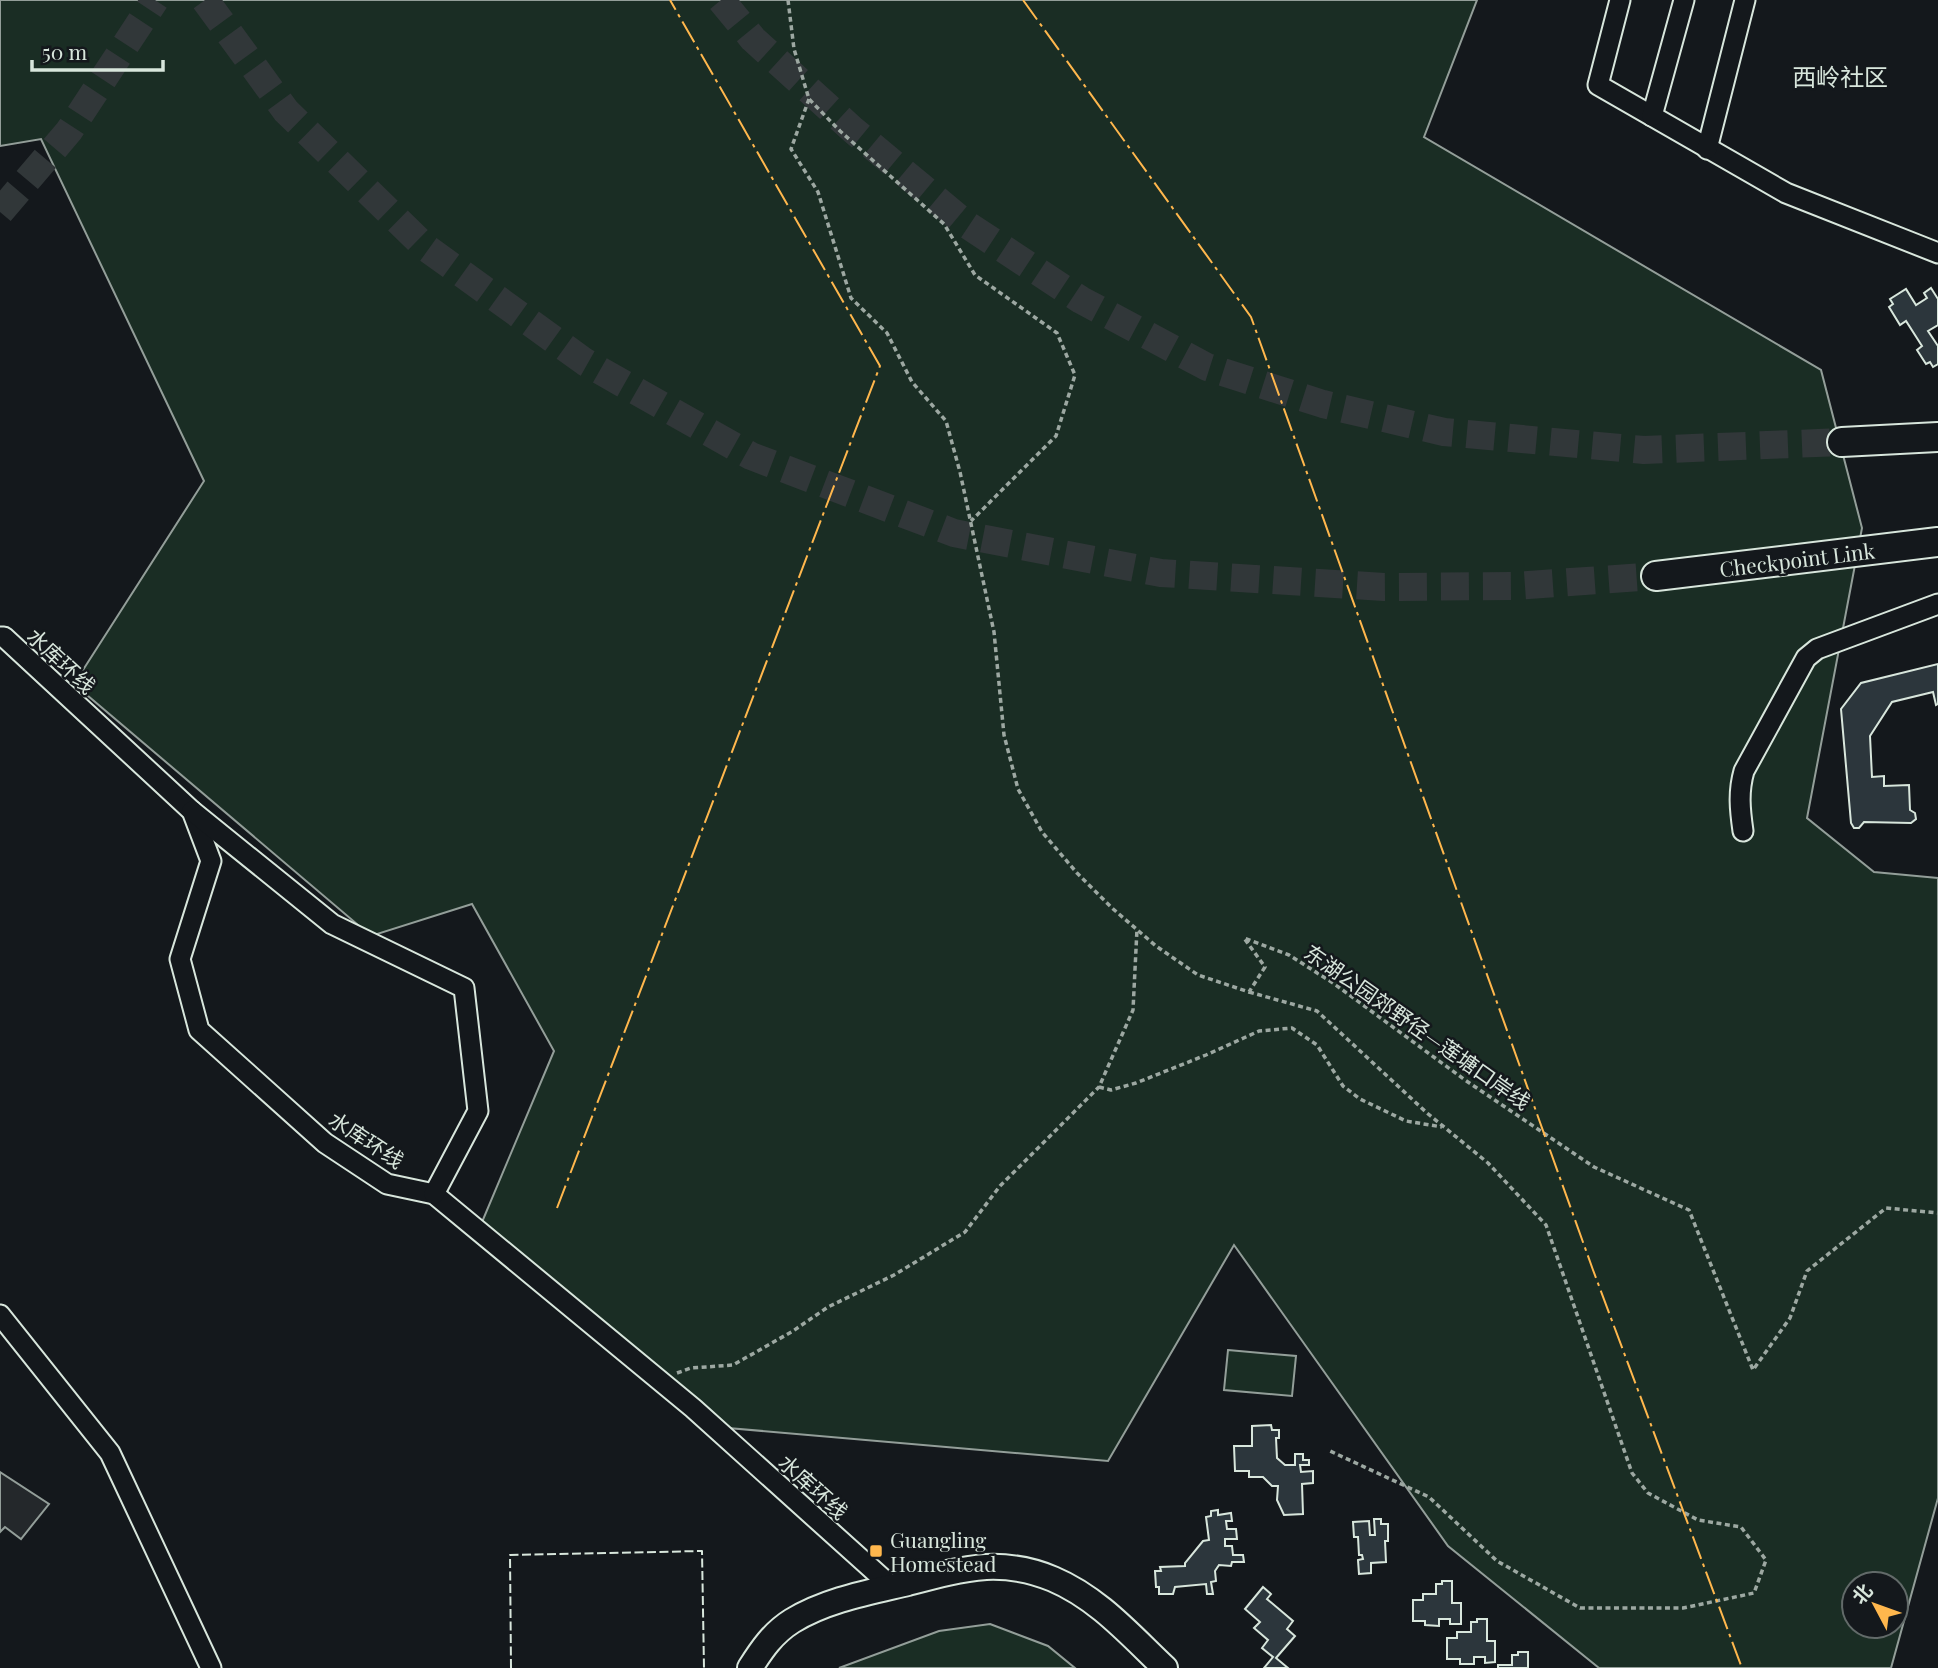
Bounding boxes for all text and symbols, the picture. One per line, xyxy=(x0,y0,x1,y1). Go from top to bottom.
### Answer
scale bar xyxy=(32,28,163,72)
text: 50 m xyxy=(42,37,88,65)
district label: 西岭社区 xyxy=(1792,60,1888,92)
street label: Checkpoint Link xyxy=(1718,536,1877,582)
street label: 水库环线 xyxy=(22,621,102,699)
street label: 东湖公园郊野径—莲塘口岸线 xyxy=(1299,937,1537,1115)
street label: 水库环线 xyxy=(324,1104,410,1174)
street label: 水库环线 xyxy=(773,1447,855,1525)
place label: Guangling Homestead xyxy=(890,1525,996,1577)
marker: Guangling Homestead xyxy=(868,1543,884,1559)
north arrow xyxy=(1840,1570,1910,1640)
text: 北 xyxy=(1845,1577,1877,1609)

